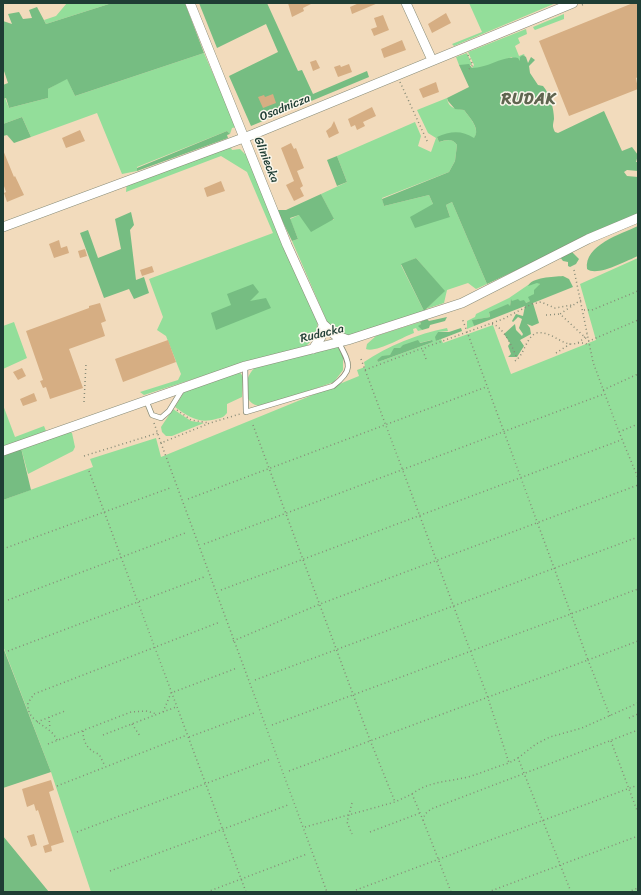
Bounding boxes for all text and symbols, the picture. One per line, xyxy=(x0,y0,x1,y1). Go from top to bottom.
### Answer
district label: RUDAK xyxy=(502,90,556,110)
street label: Osadnicza xyxy=(258,91,312,125)
street label: Gliniecka xyxy=(250,135,282,185)
street label: Rudacka xyxy=(299,322,345,346)

